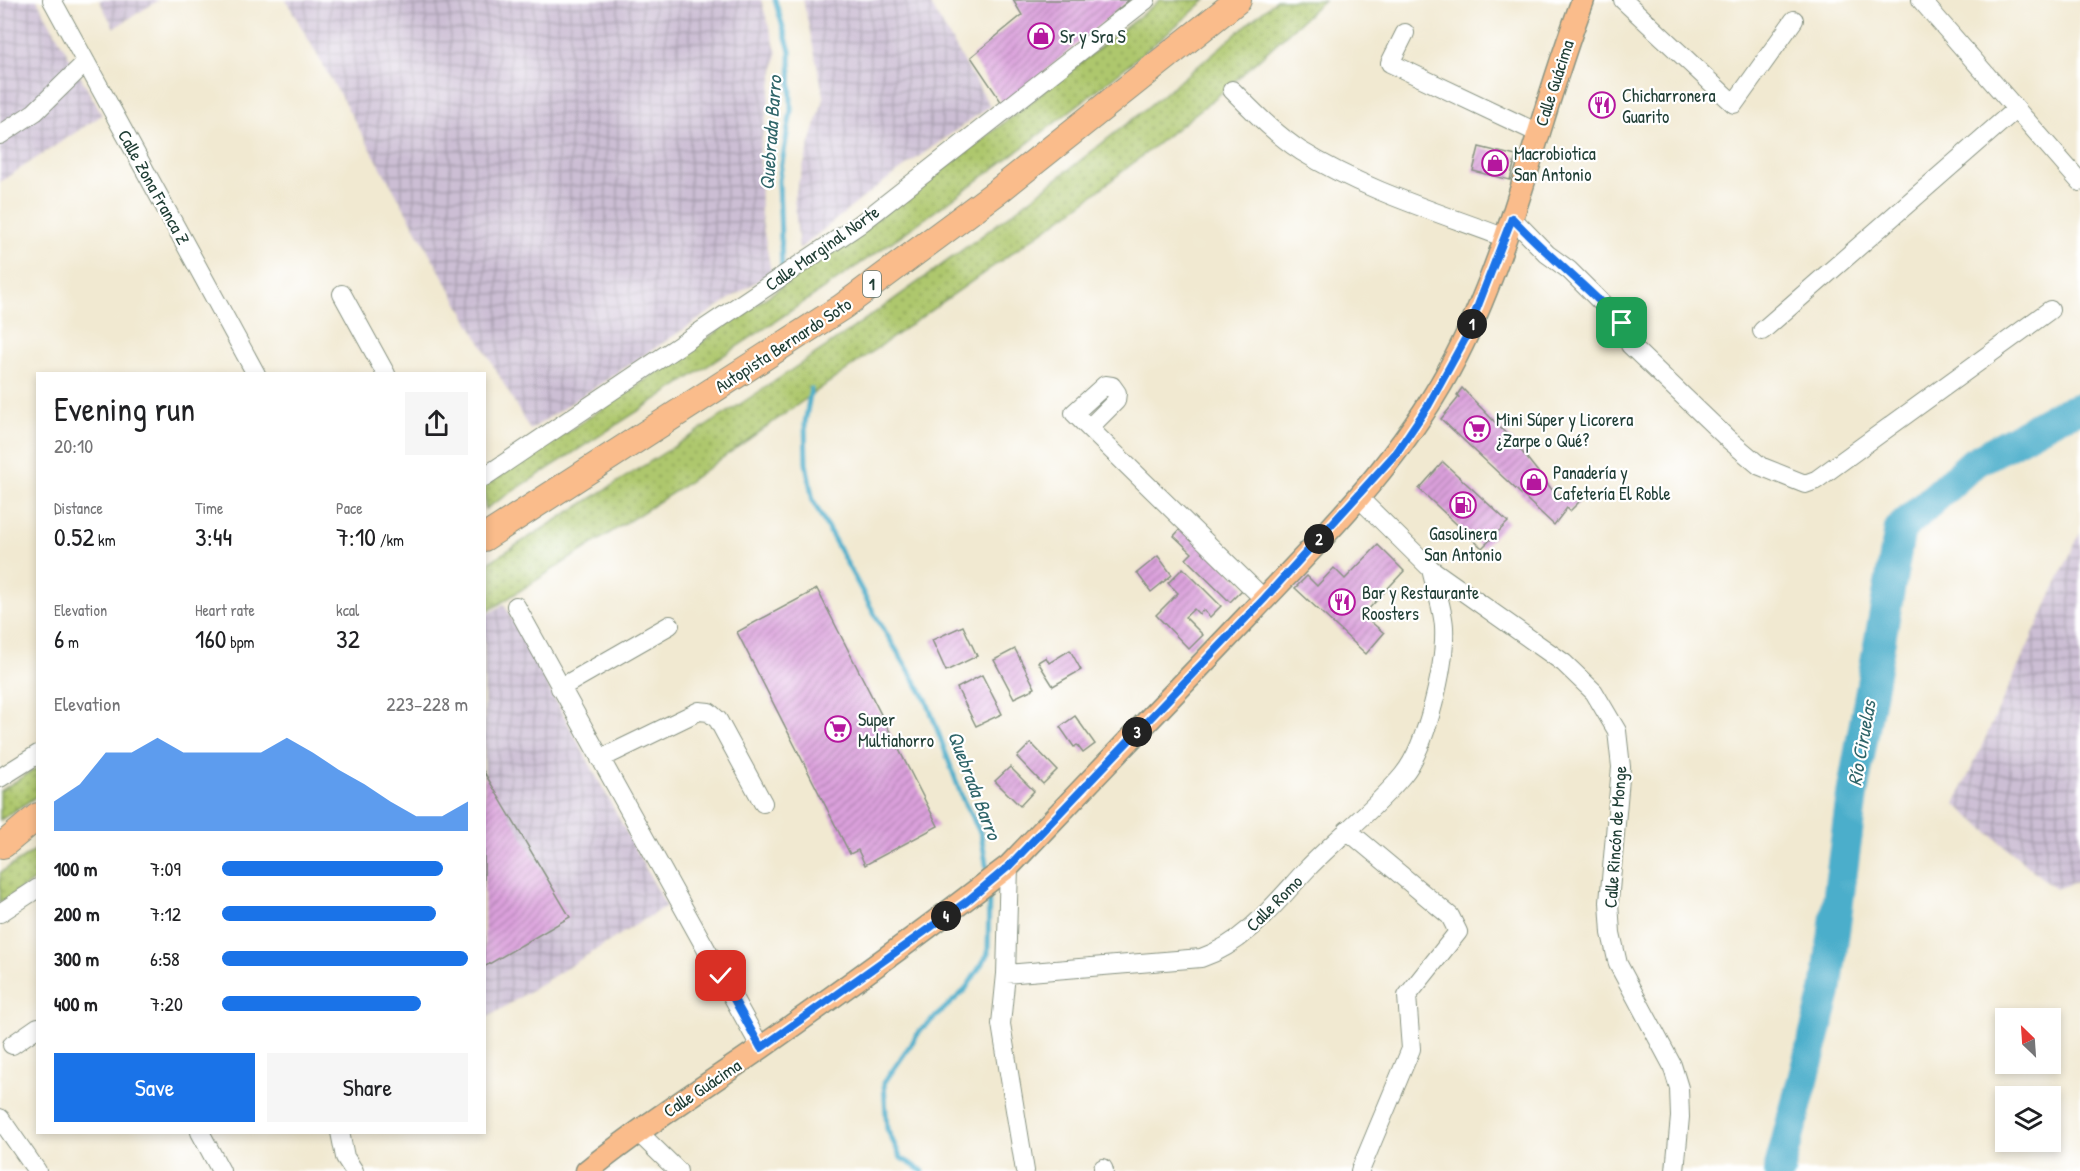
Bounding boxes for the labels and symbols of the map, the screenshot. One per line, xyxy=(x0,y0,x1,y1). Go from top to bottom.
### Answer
shop icon: Sr y Sra S xyxy=(1026,21,1056,51)
place label: Sr y Sra S xyxy=(1060,24,1126,49)
street label: Calle Guácima xyxy=(1528,37,1580,129)
water label: Quebrada Barro xyxy=(753,73,788,191)
place label: Chicharronera Guarito xyxy=(1622,83,1715,129)
restaurant icon: Chicharronera Guarito xyxy=(1587,90,1617,120)
street label: Calle Zona Franca Z xyxy=(112,125,196,249)
place label: Macrobiotica San Antonio xyxy=(1514,141,1596,187)
shop icon: Macrobiotica San Antonio xyxy=(1480,148,1510,178)
street label: Calle Marginal Norte xyxy=(760,199,884,297)
road number: 1 xyxy=(863,271,881,297)
street label: Autopista Bernardo Soto xyxy=(710,291,856,399)
pin xyxy=(1596,297,1647,348)
pin: 1 xyxy=(1457,309,1487,339)
place label: Mini Súper y Licorera ¿Zarpe o Qué? xyxy=(1496,407,1633,453)
supermarket icon: Mini Súper y Licorera ¿Zarpe o Qué? xyxy=(1462,414,1492,444)
place label: Panadería y Cafetería El Roble xyxy=(1553,460,1671,506)
shop icon: Panadería y Cafetería El Roble xyxy=(1519,467,1549,497)
fuel station icon: Gasolinera San Antonio xyxy=(1448,490,1478,520)
place label: Gasolinera San Antonio xyxy=(1424,521,1502,567)
pin: 2 xyxy=(1304,524,1334,554)
place label: Bar y Restaurante Roosters xyxy=(1362,580,1479,626)
restaurant icon: Bar y Restaurante Roosters xyxy=(1327,587,1357,617)
water label: Río Ciruelas xyxy=(1840,696,1882,788)
place label: Super Multiahorro xyxy=(858,707,934,753)
supermarket icon: Super Multiahorro xyxy=(823,714,853,744)
pin: 3 xyxy=(1122,717,1152,747)
water label: Quebrada Barro xyxy=(942,727,1009,845)
street label: Calle Rincón de Monge xyxy=(1598,765,1632,909)
street label: Calle Romo xyxy=(1240,869,1308,937)
pin: 4 xyxy=(931,901,961,931)
pin xyxy=(695,950,746,1001)
north arrow xyxy=(1995,1008,2061,1074)
street label: Calle Guácima xyxy=(658,1053,746,1123)

